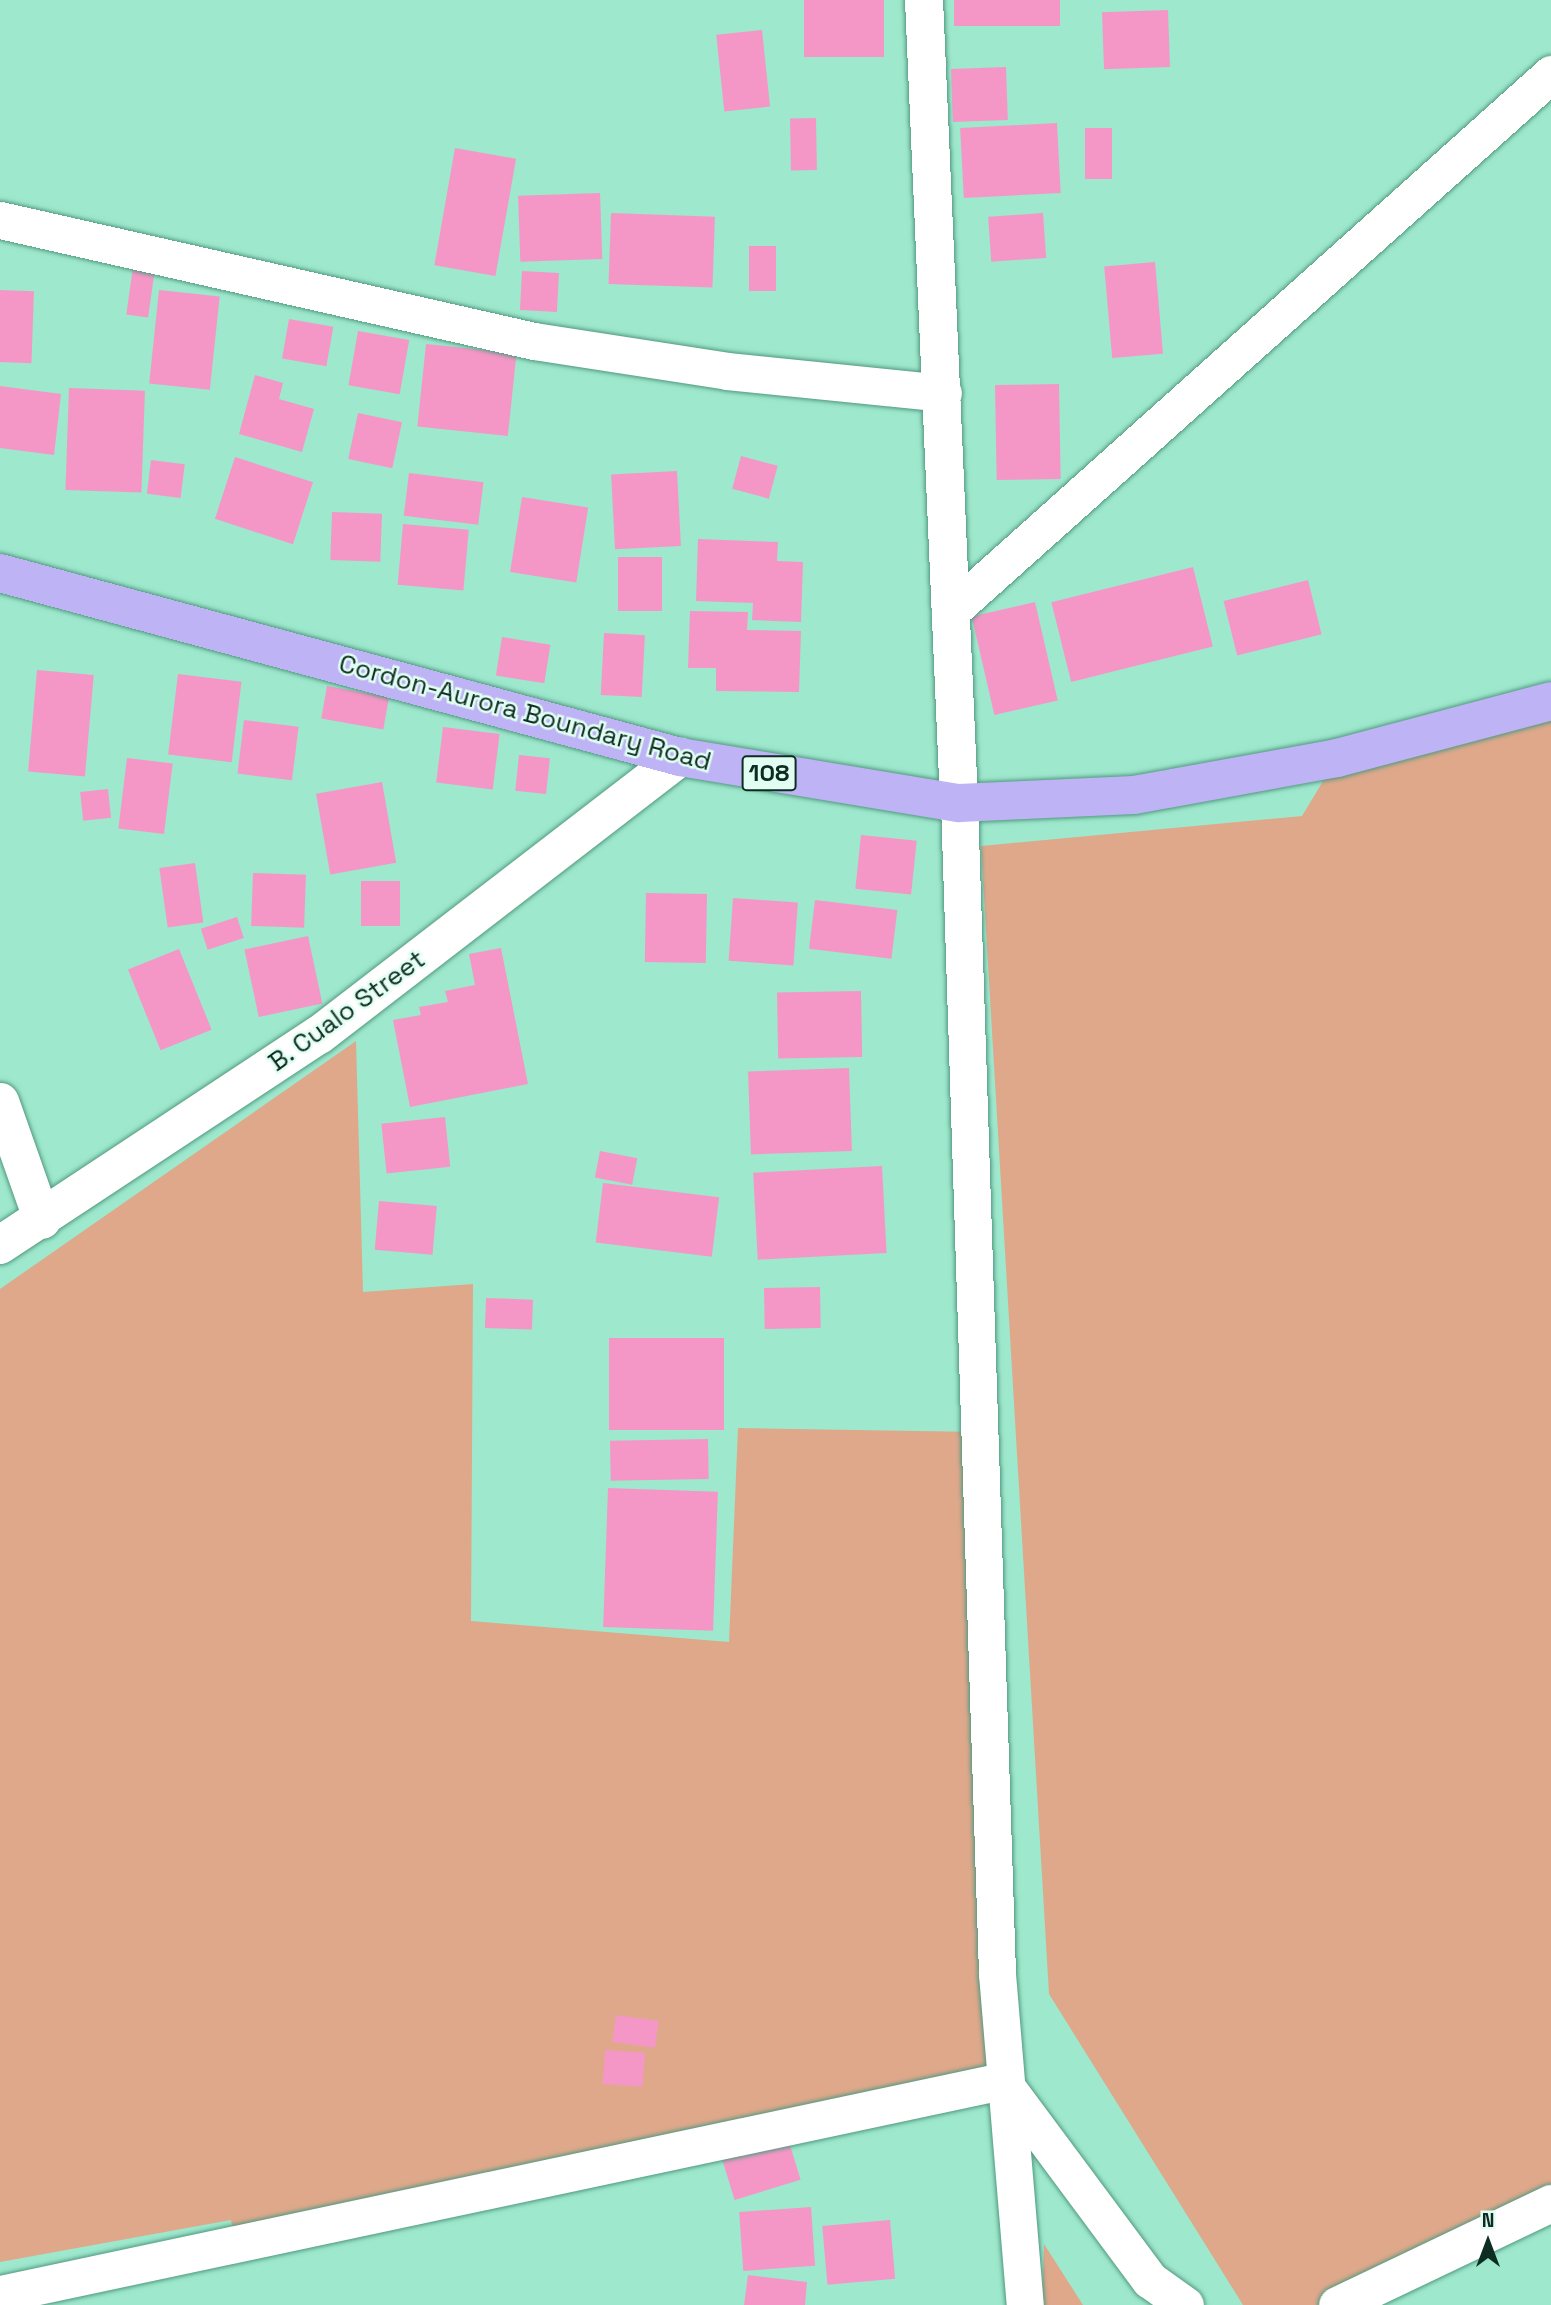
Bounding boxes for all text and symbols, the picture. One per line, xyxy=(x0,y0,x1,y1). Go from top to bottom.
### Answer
street label: Cordon-Aurora Boundary Road xyxy=(335,648,715,778)
road number: 108 xyxy=(741,752,797,794)
street label: B. Cualo Street xyxy=(262,944,432,1078)
north arrow xyxy=(1453,2207,1523,2277)
text: N xyxy=(1482,2208,1494,2233)

